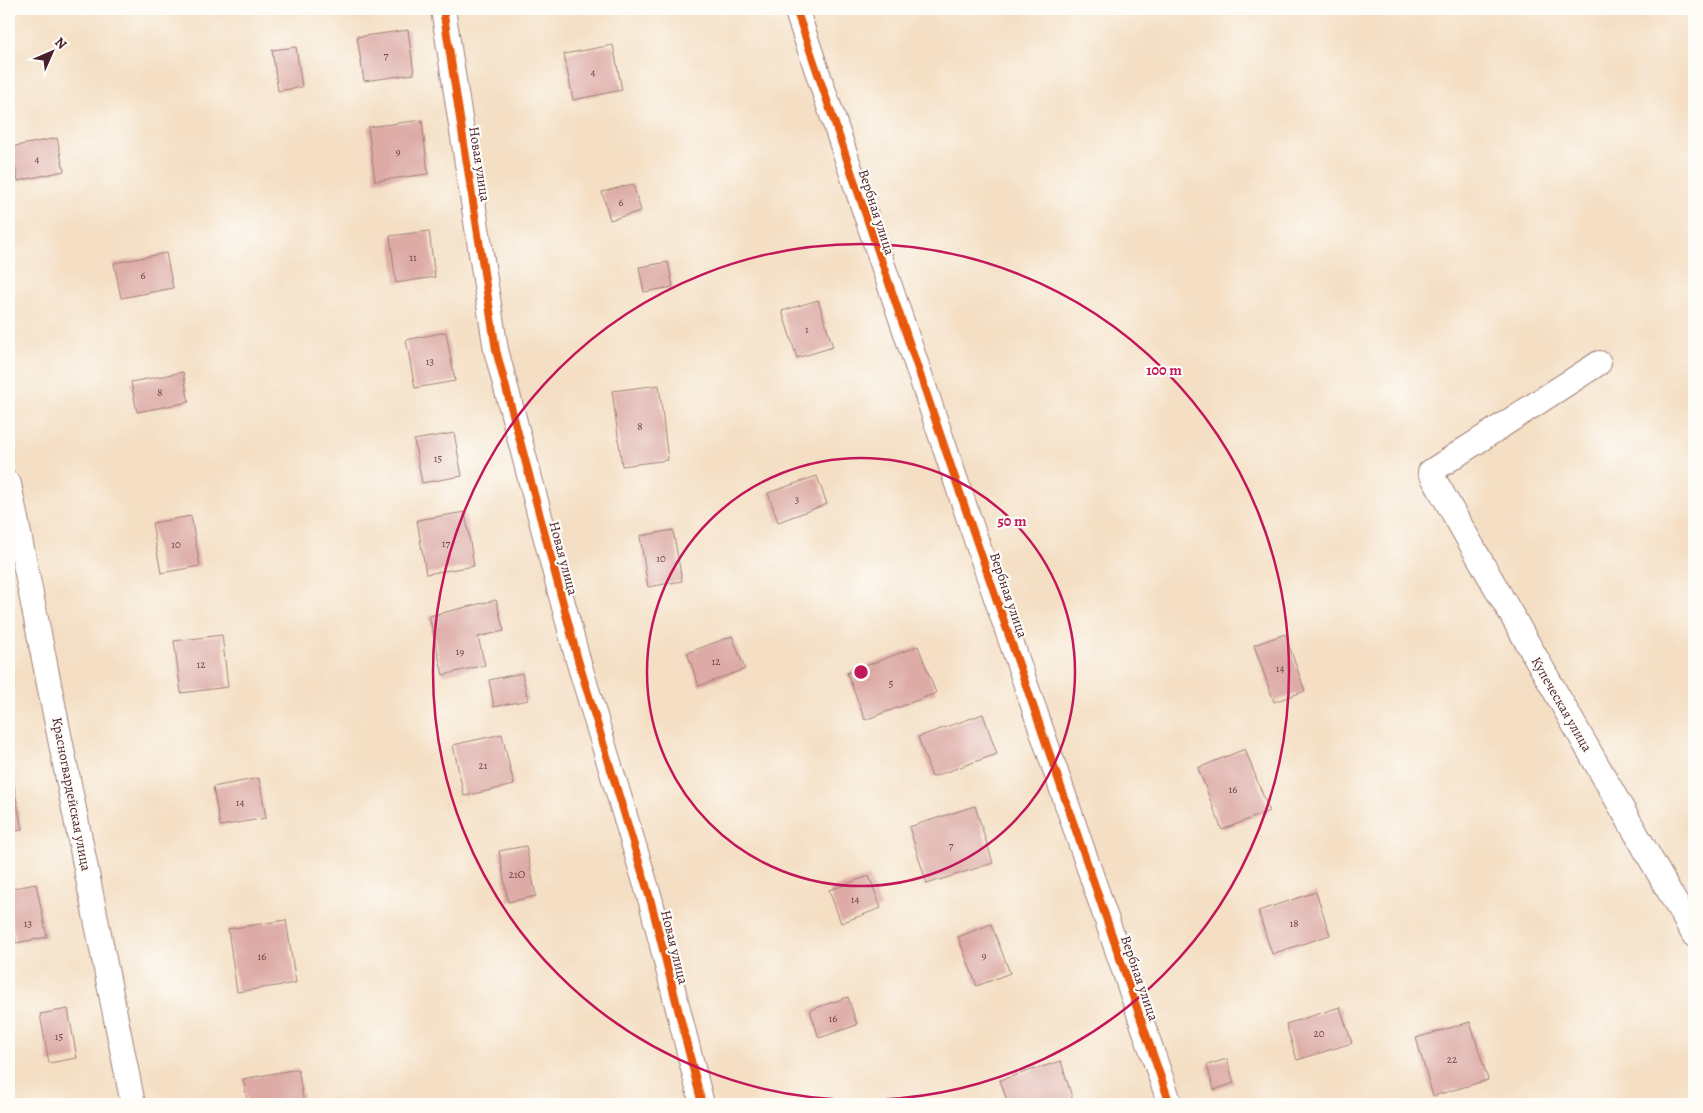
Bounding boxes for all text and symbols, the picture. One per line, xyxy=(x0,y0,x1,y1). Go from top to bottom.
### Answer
north arrow xyxy=(28,28,78,78)
text: N xyxy=(51,33,71,53)
house number: 7 xyxy=(384,48,389,63)
house number: 4 xyxy=(591,65,596,80)
street label: Новая улица xyxy=(464,125,495,204)
house number: 9 xyxy=(395,144,401,159)
house number: 4 xyxy=(35,152,40,167)
street label: Вербная улица xyxy=(854,167,900,258)
house number: 6 xyxy=(618,195,624,210)
house number: 11 xyxy=(409,250,417,265)
house number: 6 xyxy=(140,268,146,283)
house number: 1 xyxy=(805,322,809,337)
house number: 13 xyxy=(426,354,434,369)
text: 100 m xyxy=(1146,360,1182,380)
house number: 8 xyxy=(157,385,163,400)
house number: 8 xyxy=(637,419,643,434)
house number: 15 xyxy=(434,451,443,466)
house number: 3 xyxy=(795,492,799,507)
text: 50 m xyxy=(997,511,1027,531)
street label: Новая улица xyxy=(545,519,583,598)
house number: 17 xyxy=(442,536,451,551)
house number: 10 xyxy=(171,537,181,552)
street label: Вербная улица xyxy=(985,550,1032,641)
house number: 10 xyxy=(656,551,666,566)
house number: 19 xyxy=(456,644,464,659)
street label: Купеческая улица xyxy=(1527,653,1597,756)
house number: 12 xyxy=(712,654,721,669)
house number: 12 xyxy=(197,657,206,672)
house number: 14 xyxy=(1276,661,1284,676)
centre of rings xyxy=(852,663,870,681)
house number: 5 xyxy=(889,676,894,691)
street label: Красногвардейская улица xyxy=(47,716,96,873)
house number: 21 xyxy=(479,758,488,773)
house number: 16 xyxy=(1229,782,1237,797)
house number: 14 xyxy=(236,795,244,810)
house number: 7 xyxy=(949,838,954,853)
house number: 21О xyxy=(509,867,526,882)
house number: 14 xyxy=(851,892,859,907)
street label: Новая улица xyxy=(656,908,693,987)
house number: 13 xyxy=(24,916,32,931)
house number: 18 xyxy=(1289,916,1299,931)
street label: Вербная улица xyxy=(1116,933,1163,1024)
house number: 9 xyxy=(981,948,987,963)
house number: 16 xyxy=(258,949,266,964)
house number: 16 xyxy=(829,1011,837,1026)
house number: 20 xyxy=(1313,1026,1325,1041)
house number: 15 xyxy=(55,1029,64,1044)
house number: 22 xyxy=(1447,1052,1457,1067)

